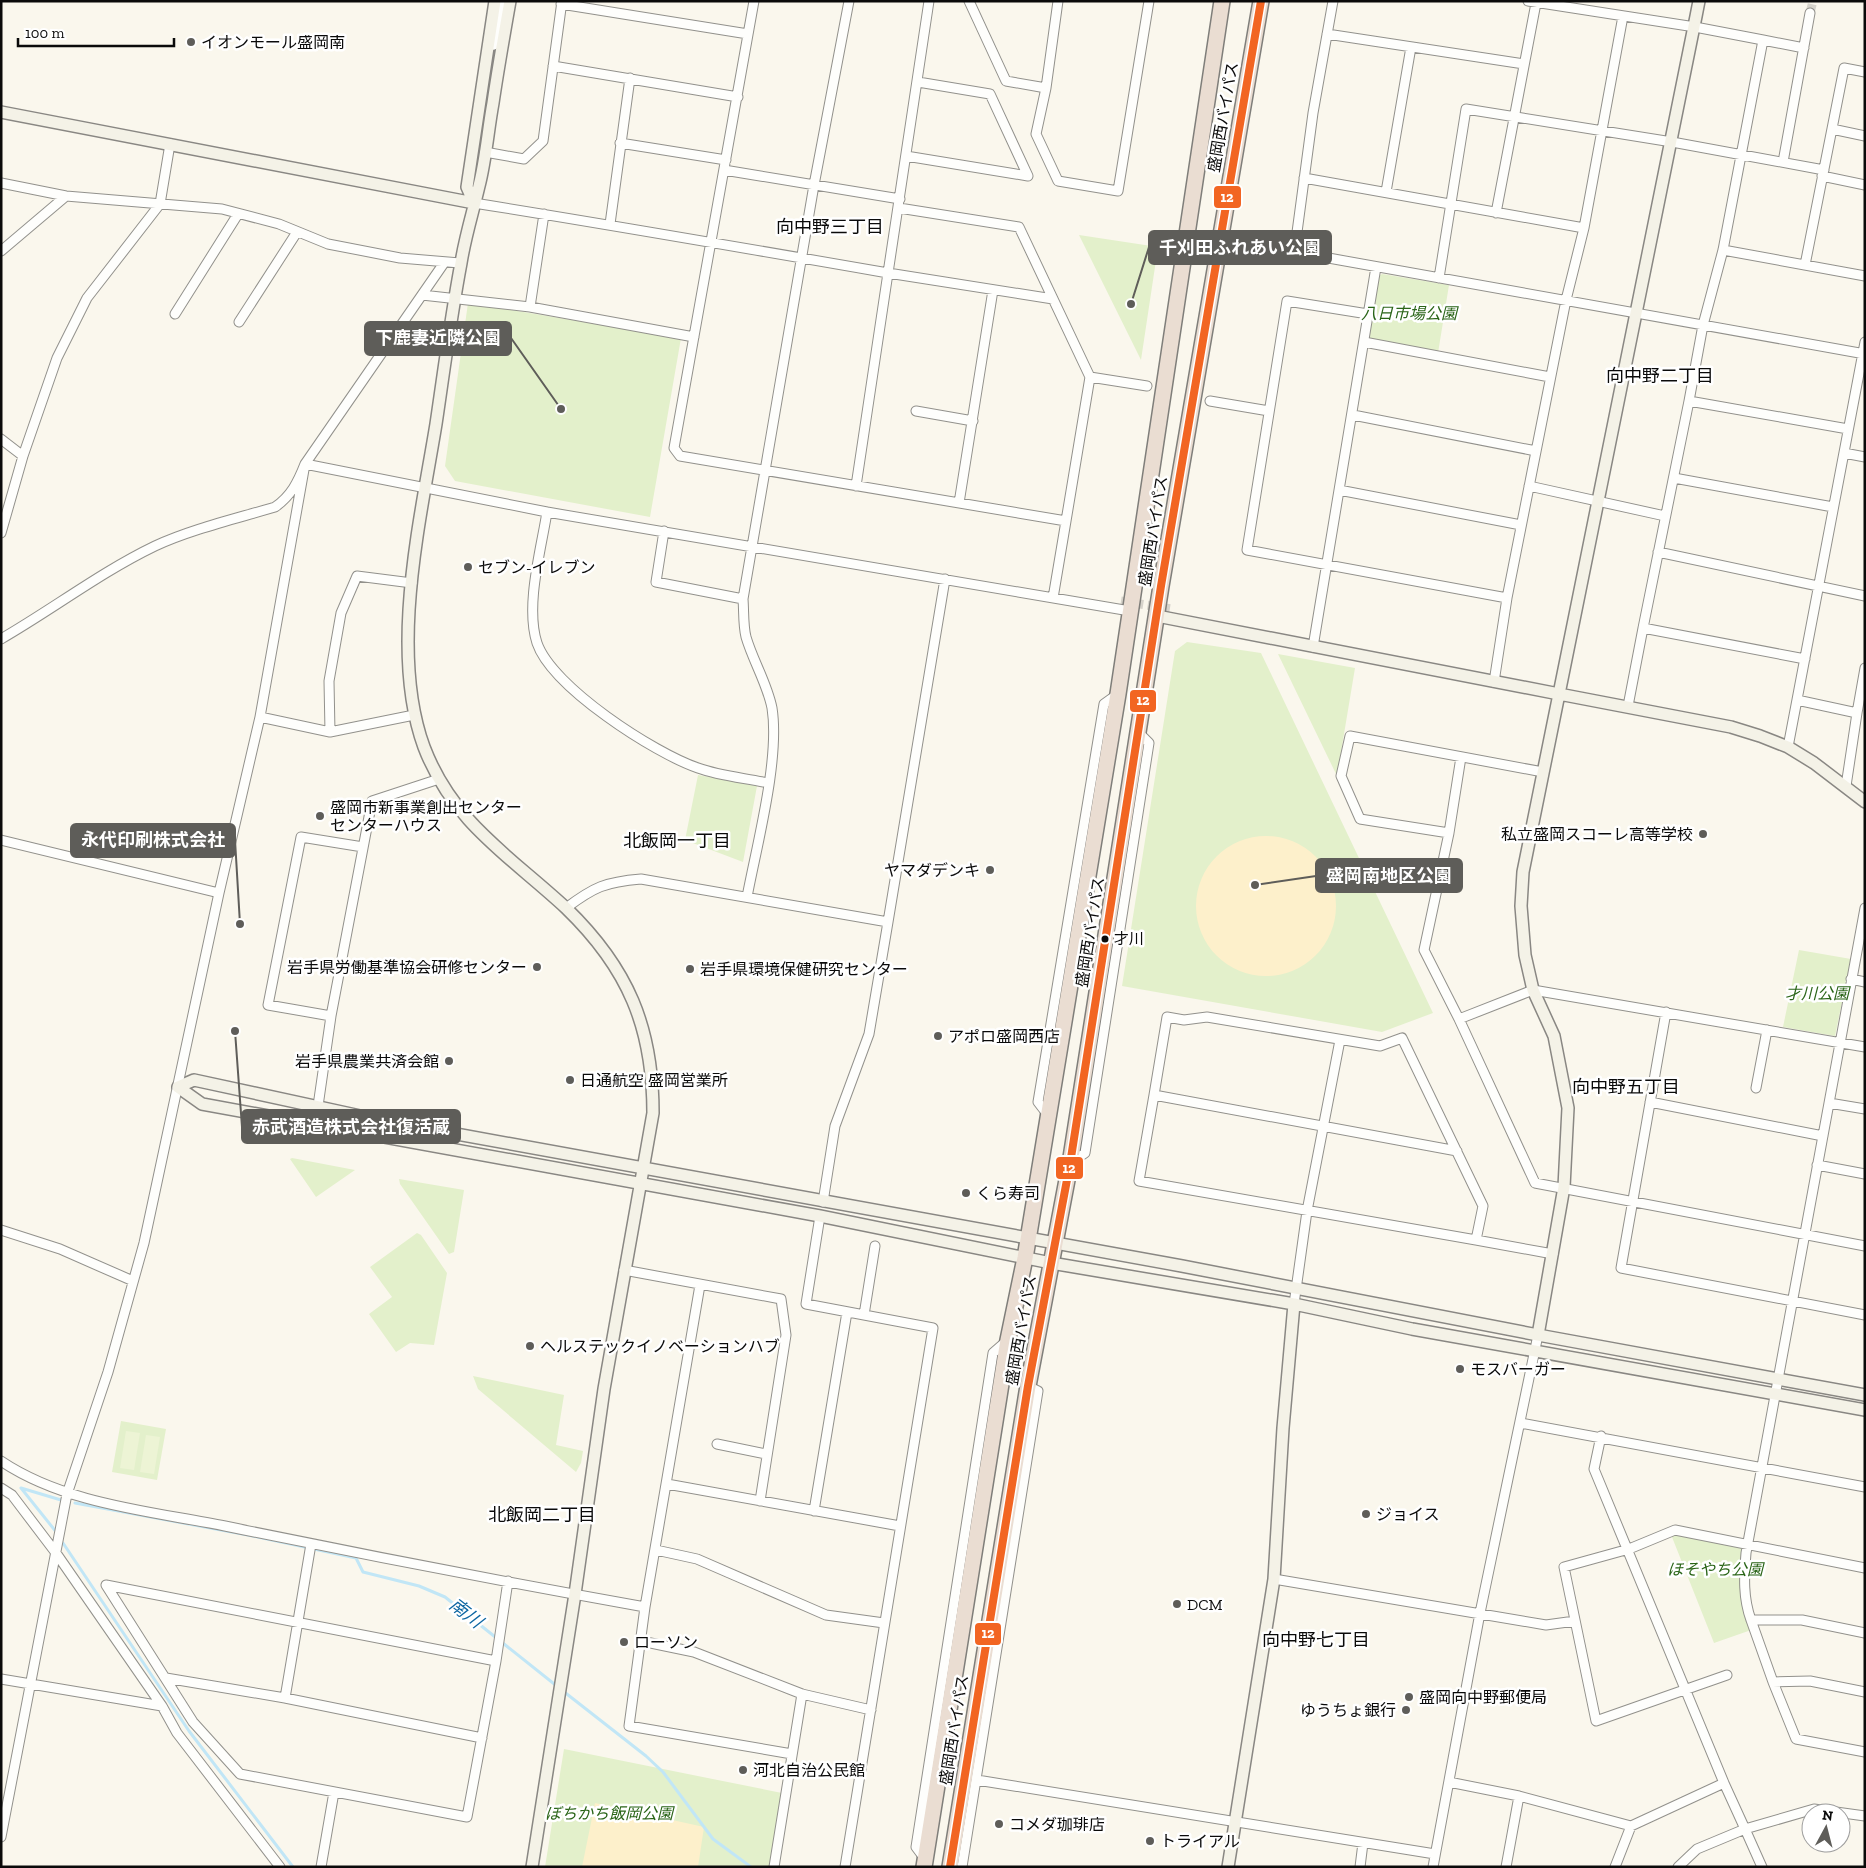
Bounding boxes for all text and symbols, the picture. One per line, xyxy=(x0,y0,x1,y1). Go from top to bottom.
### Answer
scale bar xyxy=(18,15,174,47)
text: 100 m xyxy=(25,24,64,42)
place label: イオンモール盛岡南 xyxy=(201,33,345,52)
marker: イオンモール盛岡南 xyxy=(185,36,197,48)
street label: 盛岡西バイパス xyxy=(1204,60,1242,174)
line badge: 12 xyxy=(1213,185,1242,209)
text: 12 xyxy=(1220,189,1234,206)
district label: 向中野三丁目 xyxy=(776,216,884,238)
callout: 千刈田ふれあい公園 xyxy=(1149,231,1331,264)
text: 千刈田ふれあい公園 xyxy=(1159,237,1321,259)
park label: 八日市場公園 xyxy=(1361,304,1459,323)
callout: 下鹿妻近隣公園 xyxy=(365,322,511,355)
text: 下鹿妻近隣公園 xyxy=(375,327,501,349)
district label: 向中野二丁目 xyxy=(1606,365,1714,387)
street label: 盛岡西バイパス xyxy=(1135,474,1171,588)
place label: セブン-イレブン xyxy=(478,558,596,577)
marker: セブン-イレブン xyxy=(462,561,474,573)
line badge: 12 xyxy=(1129,689,1157,713)
text: 12 xyxy=(1136,692,1150,709)
place label: 盛岡市新事業創出センター センターハウス xyxy=(330,798,522,835)
marker: 盛岡市新事業創出センター センターハウス xyxy=(314,810,326,822)
callout: 永代印刷株式会社 xyxy=(71,824,235,857)
place label: 私立盛岡スコーレ高等学校 xyxy=(1501,825,1693,844)
marker: 私立盛岡スコーレ高等学校 xyxy=(1697,828,1709,840)
text: 永代印刷株式会社 xyxy=(81,829,225,851)
district label: 北飯岡一丁目 xyxy=(623,830,731,852)
callout: 盛岡南地区公園 xyxy=(1316,859,1462,892)
place label: ヤマダデンキ xyxy=(884,861,980,880)
marker: ヤマダデンキ xyxy=(984,864,996,876)
text: 盛岡南地区公園 xyxy=(1326,865,1452,887)
street label: 盛岡西バイパス xyxy=(1072,875,1108,989)
place label: 才川 xyxy=(1114,930,1144,948)
marker: 才川 xyxy=(1100,934,1110,944)
place label: 岩手県労働基準協会研修センター xyxy=(287,958,527,977)
place label: 岩手県環境保健研究センター xyxy=(700,960,908,979)
marker: 岩手県労働基準協会研修センター xyxy=(531,961,543,973)
marker: 岩手県環境保健研究センター xyxy=(684,963,696,975)
park label: 才川公園 xyxy=(1785,984,1851,1003)
place label: アポロ盛岡西店 xyxy=(948,1027,1060,1046)
marker: アポロ盛岡西店 xyxy=(932,1030,944,1042)
place label: 岩手県農業共済会館 xyxy=(295,1052,439,1071)
marker: 岩手県農業共済会館 xyxy=(443,1055,455,1067)
place label: 日通航空 盛岡営業所 xyxy=(580,1071,728,1090)
marker: 日通航空 盛岡営業所 xyxy=(564,1074,576,1086)
district label: 向中野五丁目 xyxy=(1572,1076,1680,1098)
callout: 赤武酒造株式会社復活蔵 xyxy=(242,1110,460,1143)
text: 赤武酒造株式会社復活蔵 xyxy=(252,1116,450,1138)
line badge: 12 xyxy=(1055,1156,1084,1180)
text: 12 xyxy=(1062,1160,1076,1177)
place label: くら寿司 xyxy=(976,1184,1040,1203)
marker: くら寿司 xyxy=(960,1187,972,1199)
street label: 盛岡西バイパス xyxy=(1002,1273,1040,1387)
place label: ヘルステックイノベーションハブ xyxy=(540,1337,780,1356)
marker: ヘルステックイノベーションハブ xyxy=(524,1340,536,1352)
place label: モスバーガー xyxy=(1470,1360,1566,1379)
marker: モスバーガー xyxy=(1454,1363,1466,1375)
district label: 北飯岡二丁目 xyxy=(488,1504,596,1526)
place label: ジョイス xyxy=(1376,1505,1440,1524)
marker: ジョイス xyxy=(1360,1508,1372,1520)
park label: ほそやち公園 xyxy=(1667,1560,1765,1579)
water label: 南川 xyxy=(445,1593,489,1634)
place label: DCM xyxy=(1187,1595,1223,1614)
marker: DCM xyxy=(1171,1598,1183,1610)
line badge: 12 xyxy=(974,1622,1002,1646)
text: 12 xyxy=(981,1625,995,1642)
district label: 向中野七丁目 xyxy=(1262,1629,1370,1651)
place label: ローソン xyxy=(634,1633,698,1652)
marker: ローソン xyxy=(618,1636,630,1648)
street label: 盛岡西バイパス xyxy=(936,1673,972,1787)
place label: 盛岡向中野郵便局 xyxy=(1419,1688,1547,1707)
marker: 盛岡向中野郵便局 xyxy=(1403,1691,1415,1703)
place label: ゆうちょ銀行 xyxy=(1300,1701,1396,1720)
marker: ゆうちょ銀行 xyxy=(1400,1704,1412,1716)
place label: 河北自治公民館 xyxy=(753,1761,865,1780)
marker: 河北自治公民館 xyxy=(737,1764,749,1776)
north arrow xyxy=(1801,1803,1851,1853)
park label: ぼちかち飯岡公園 xyxy=(545,1804,675,1823)
text: N xyxy=(1821,1807,1834,1825)
place label: コメダ珈琲店 xyxy=(1009,1815,1105,1834)
marker: コメダ珈琲店 xyxy=(993,1818,1005,1830)
place label: トライアル xyxy=(1160,1832,1240,1851)
marker: トライアル xyxy=(1144,1835,1156,1847)

